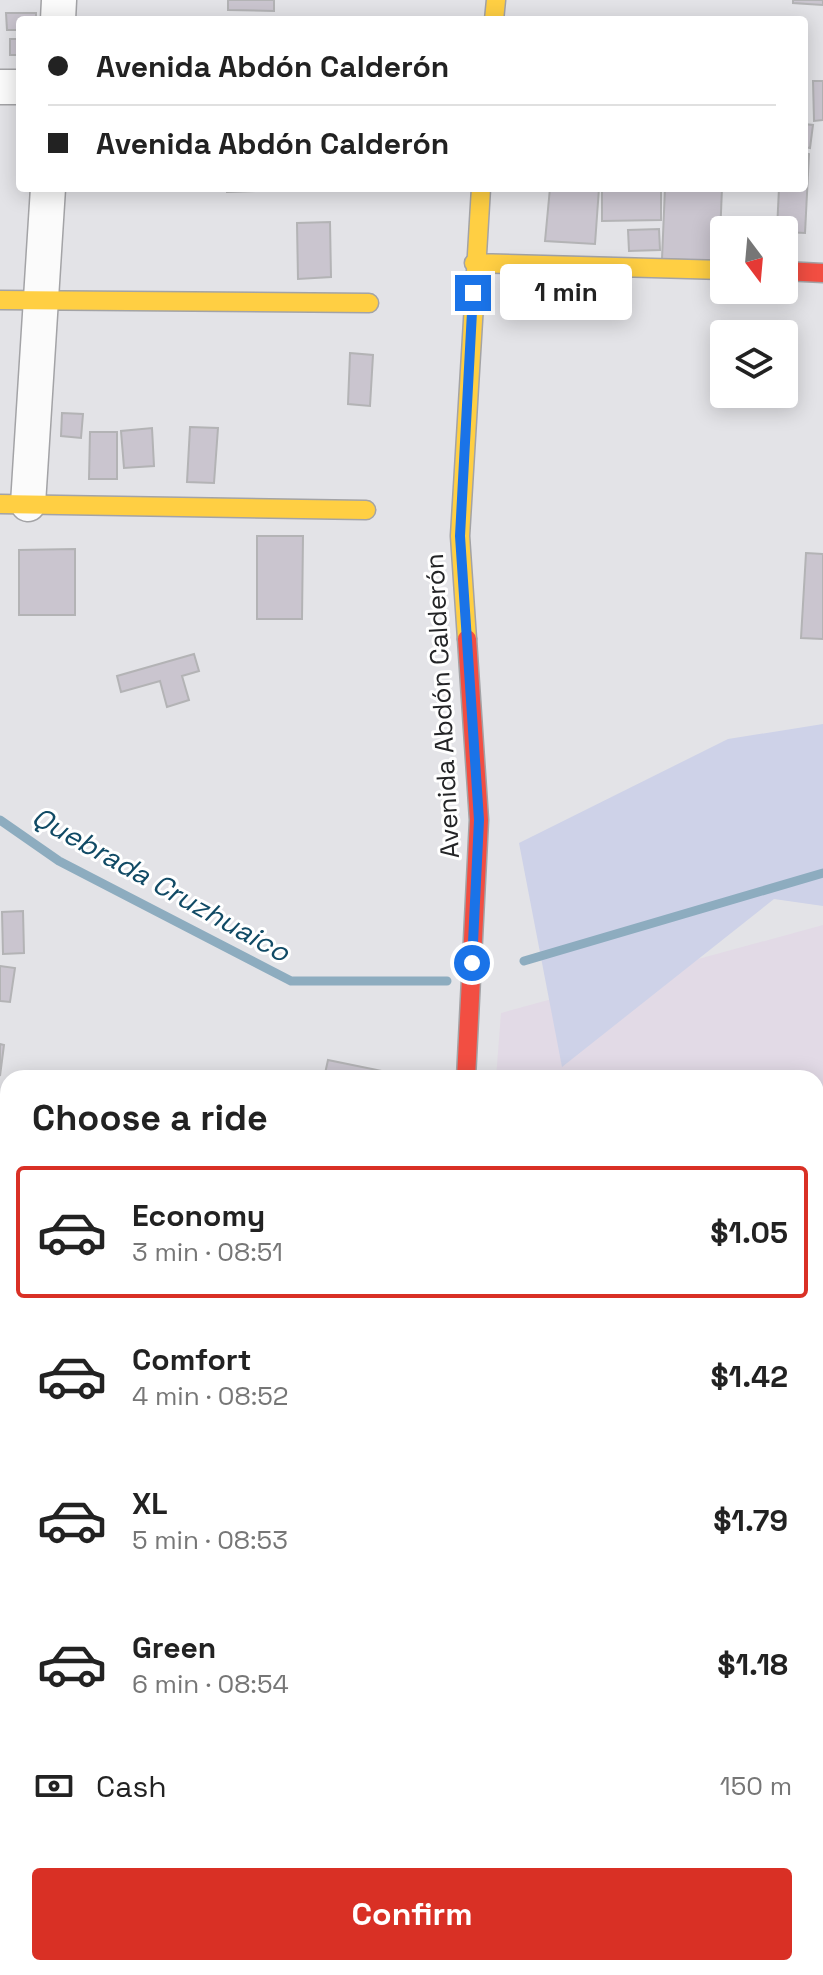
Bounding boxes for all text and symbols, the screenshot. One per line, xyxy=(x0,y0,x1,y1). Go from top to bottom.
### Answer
text: Avenida Abdón Calderón xyxy=(96,47,449,86)
text: Avenida Abdón Calderón xyxy=(96,124,449,163)
north arrow xyxy=(710,216,798,304)
map controls xyxy=(710,216,798,408)
callout: 1 min xyxy=(501,265,633,321)
route end xyxy=(455,275,491,311)
text: 1 min xyxy=(534,275,598,309)
button: layers xyxy=(710,320,798,408)
street label: Avenida Abdón Calderón xyxy=(417,553,467,859)
water label: Quebrada Cruzhuaico xyxy=(26,798,297,970)
route start xyxy=(454,945,490,981)
text: Choose a ride xyxy=(32,1095,268,1141)
icon: car xyxy=(36,1196,108,1268)
text: Economy xyxy=(132,1196,265,1235)
text: $1.05 xyxy=(710,1213,788,1252)
text: 3 min · 08:51 xyxy=(132,1235,283,1269)
icon: car xyxy=(36,1340,108,1412)
text: Comfort xyxy=(132,1340,251,1379)
text: $1.42 xyxy=(710,1357,788,1396)
text: 4 min · 08:52 xyxy=(132,1379,288,1413)
icon: car xyxy=(36,1484,108,1556)
text: XL xyxy=(132,1484,168,1523)
text: $1.79 xyxy=(713,1501,788,1540)
text: 5 min · 08:53 xyxy=(132,1523,288,1557)
icon: car xyxy=(36,1628,108,1700)
text: Green xyxy=(132,1628,216,1667)
text: $1.18 xyxy=(717,1645,788,1684)
text: 6 min · 08:54 xyxy=(132,1667,289,1701)
icon: cash xyxy=(32,1764,76,1808)
text: Cash xyxy=(96,1767,167,1806)
text: 150 m xyxy=(720,1769,792,1803)
button: Confirm xyxy=(32,1868,792,1960)

